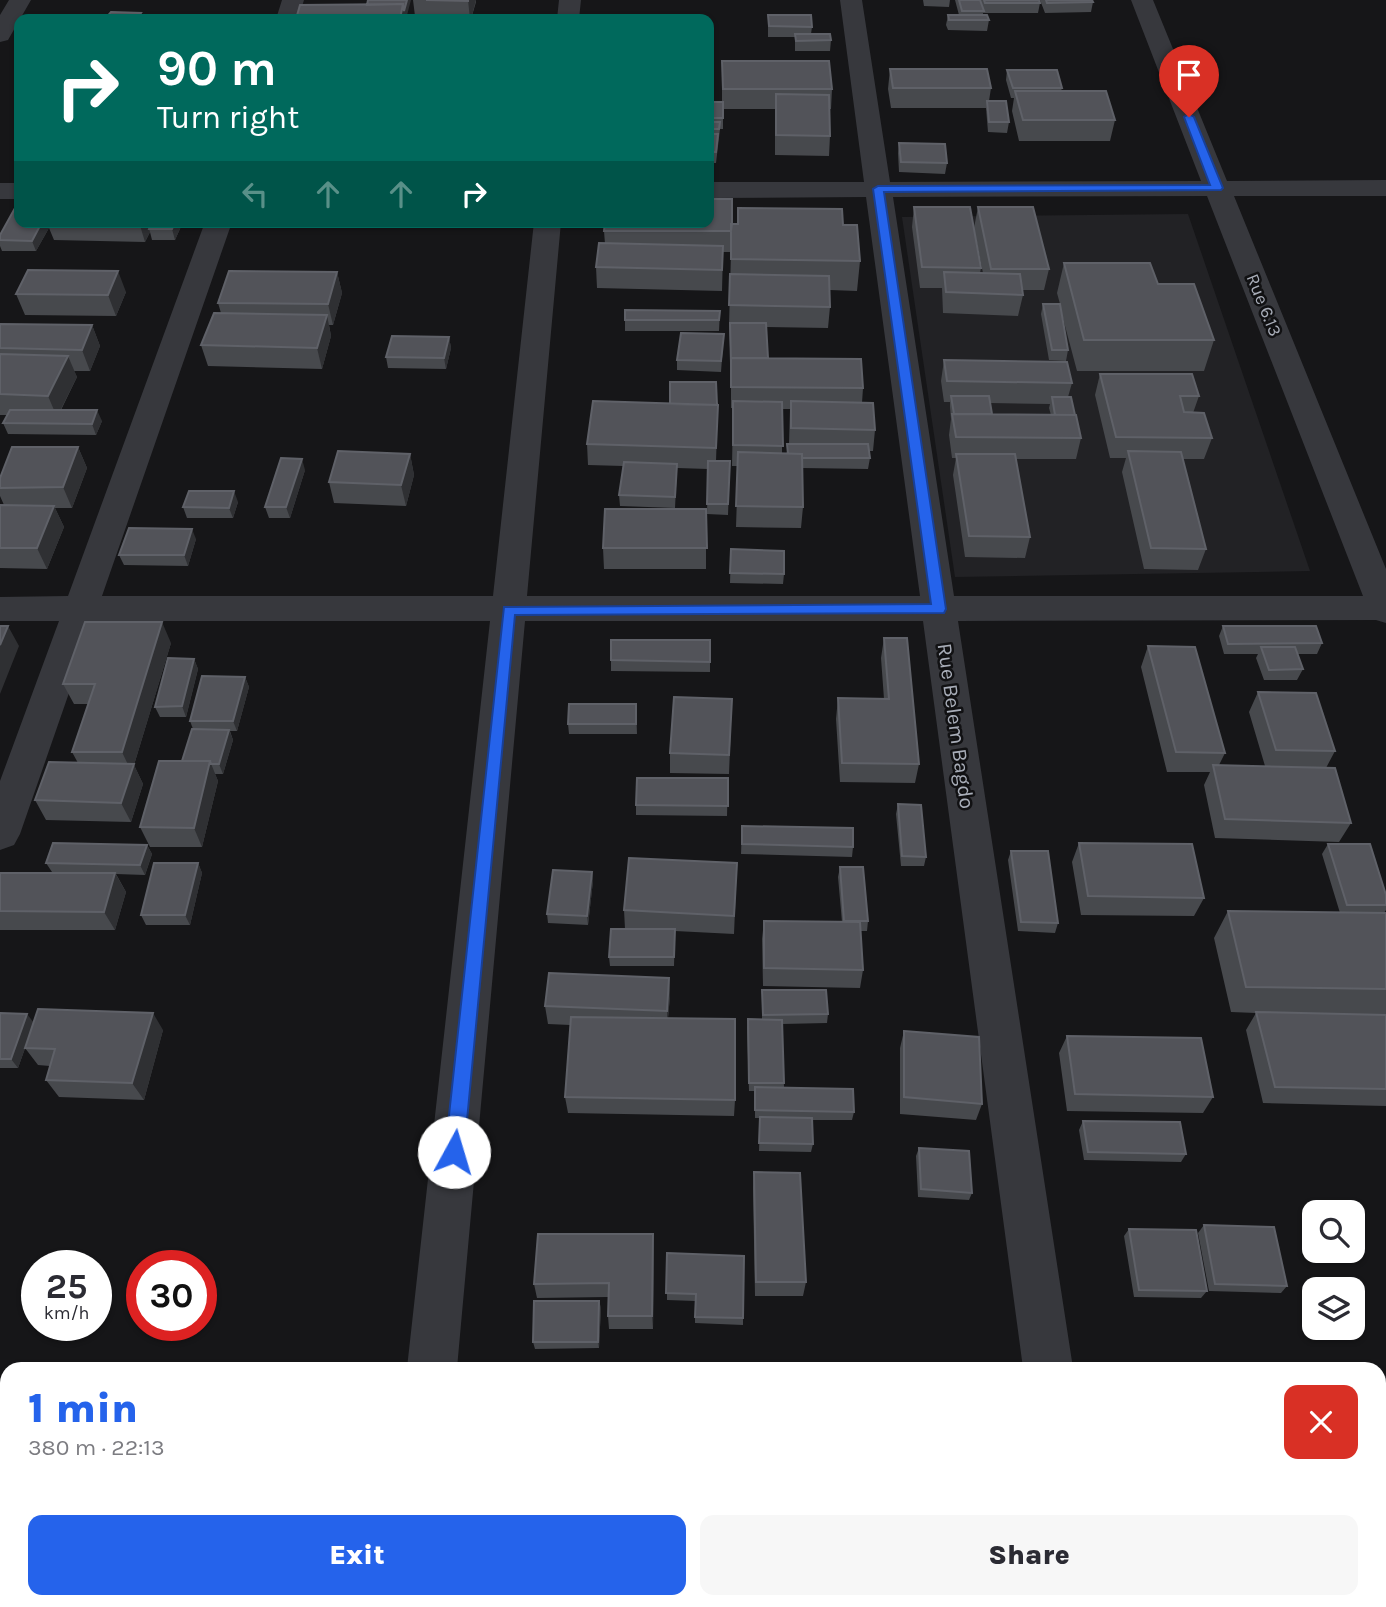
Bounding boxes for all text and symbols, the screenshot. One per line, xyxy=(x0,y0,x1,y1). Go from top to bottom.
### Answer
text: 90 m xyxy=(157,40,277,97)
icon: right xyxy=(42,42,133,133)
pin xyxy=(1159,45,1219,117)
icon: arrive xyxy=(1170,56,1208,94)
text: Turn right xyxy=(157,99,299,136)
icon: left xyxy=(236,175,274,213)
icon: ahead xyxy=(309,175,347,213)
icon: ahead xyxy=(382,175,420,213)
icon: right xyxy=(455,175,493,213)
street label: Rue 6.13 xyxy=(1242,270,1286,340)
street label: Rue Belem Bagdo xyxy=(933,642,979,810)
position arrow xyxy=(417,1115,491,1189)
map controls xyxy=(1302,1200,1365,1340)
button: search xyxy=(1302,1200,1365,1263)
speed limit sign: 30 xyxy=(126,1250,217,1341)
text: 25 xyxy=(46,1266,87,1307)
button: layers xyxy=(1302,1277,1365,1340)
text: km/h xyxy=(44,1302,89,1324)
text: 1 min xyxy=(28,1383,138,1433)
button: close xyxy=(1284,1385,1358,1459)
text: 380 m · 22:13 xyxy=(28,1434,165,1461)
button: Exit xyxy=(28,1515,686,1595)
button: Share xyxy=(700,1515,1358,1595)

